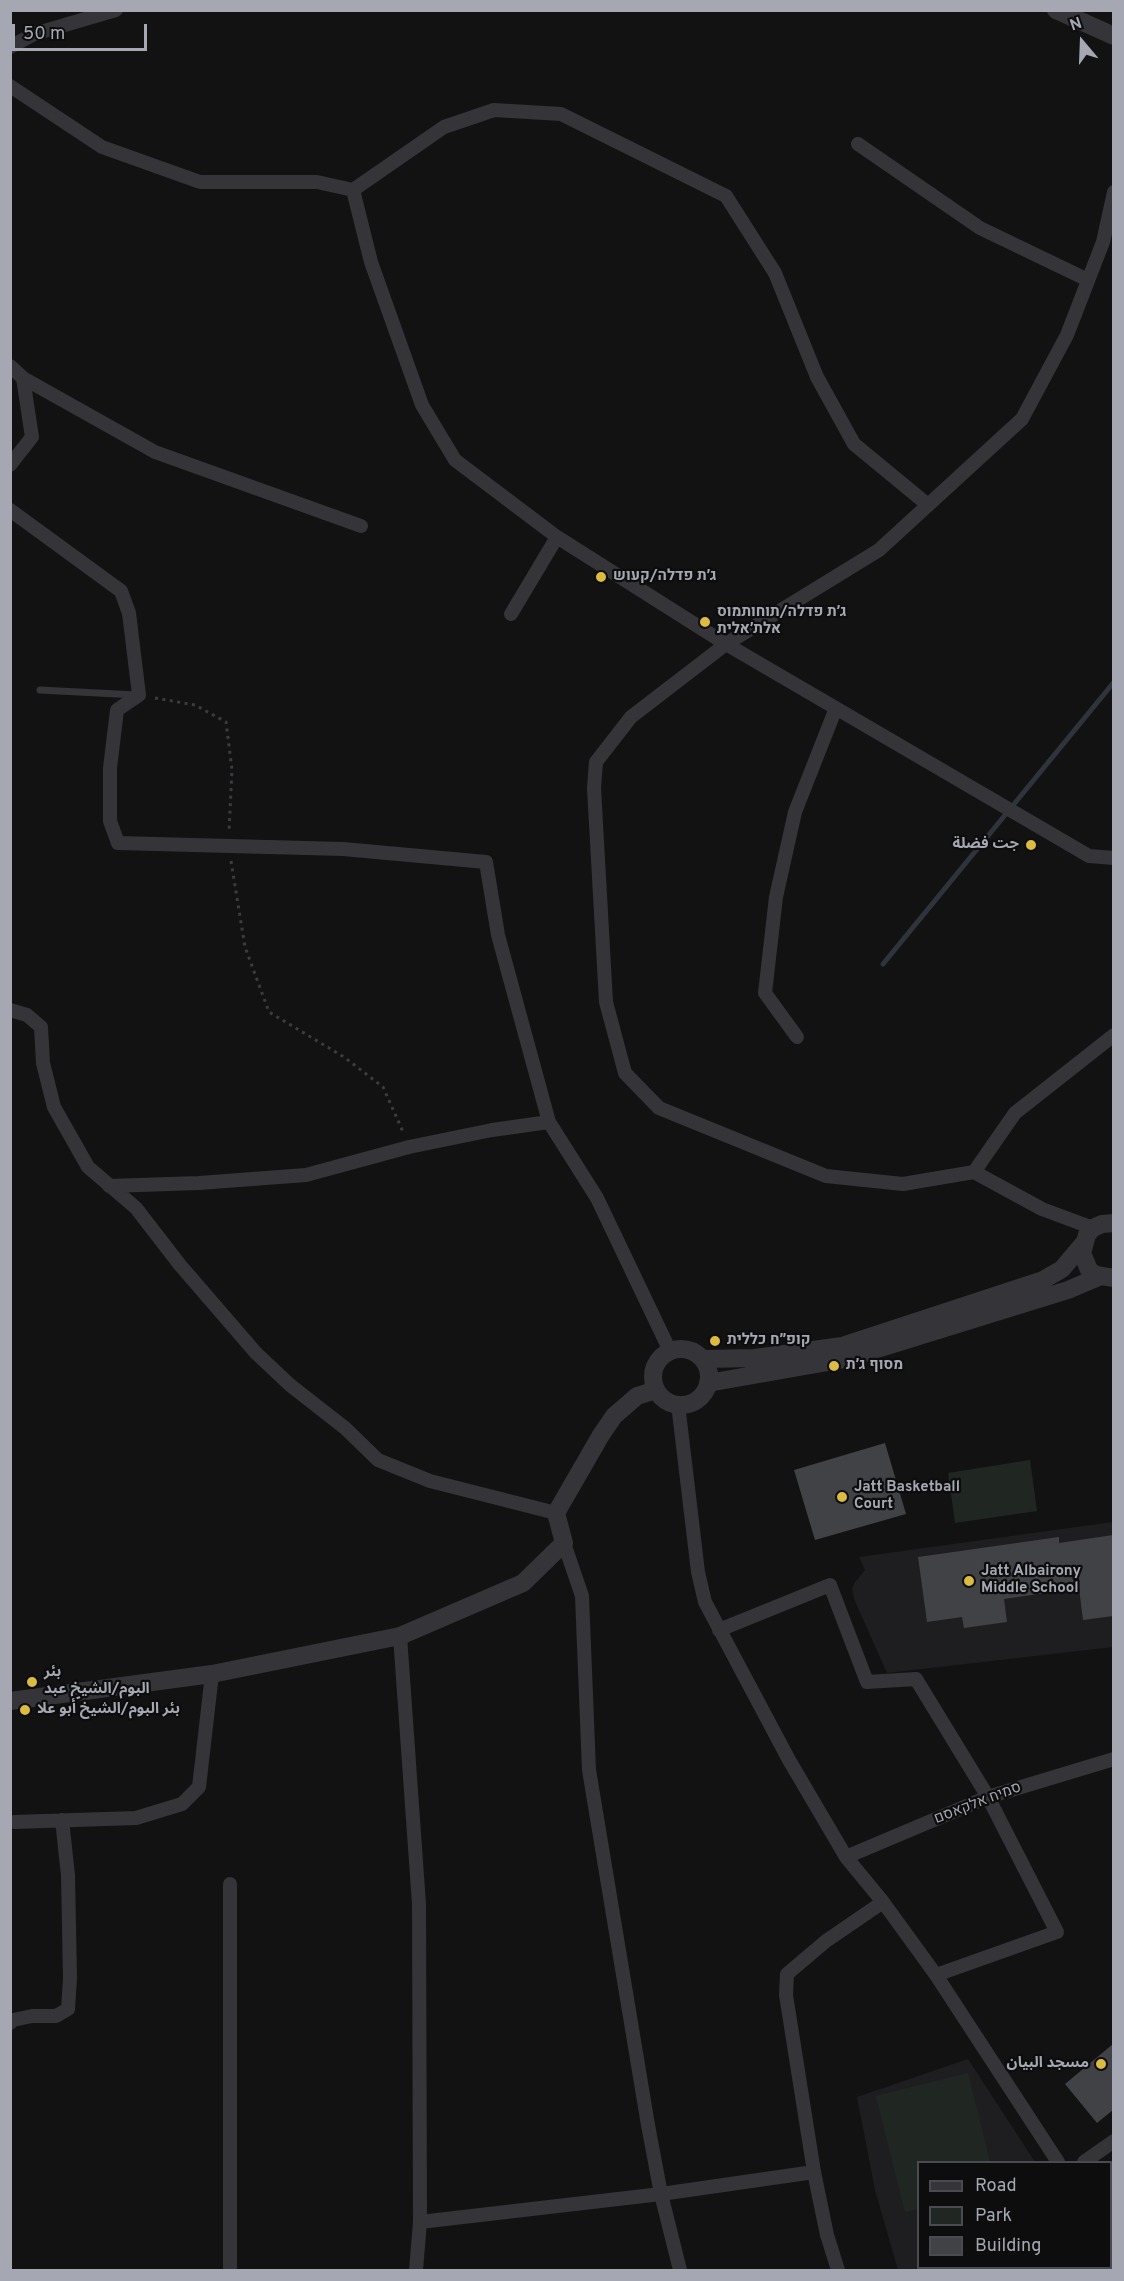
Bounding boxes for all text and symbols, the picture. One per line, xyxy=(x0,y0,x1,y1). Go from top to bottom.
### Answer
scale bar xyxy=(15,12,150,50)
north arrow xyxy=(1052,12,1112,72)
text: N xyxy=(1067,14,1085,36)
text: 50 m xyxy=(23,23,65,46)
place label: ג׳ת פדלה/קעוש xyxy=(613,568,717,586)
marker: ג׳ת פדלה/קעוש xyxy=(594,570,608,584)
place label: ג׳ת פדלה/תוחותמוס אלת׳אלית xyxy=(717,604,847,639)
marker: ג׳ת פדלה/תוחותמוס אלת׳אלית xyxy=(698,615,712,629)
place label: جت فضلة xyxy=(953,836,1019,854)
marker: جت فضلة xyxy=(1024,838,1038,852)
place label: קופ״ח כללית xyxy=(727,1332,811,1350)
marker: קופ״ח כללית xyxy=(708,1334,722,1348)
place label: מסוף ג׳ת xyxy=(846,1357,903,1375)
marker: מסוף ג׳ת xyxy=(827,1359,841,1373)
place label: Jatt Basketball Court xyxy=(854,1479,960,1514)
marker: Jatt Basketball Court xyxy=(835,1490,849,1504)
place label: Jatt Albairony Middle School xyxy=(981,1563,1081,1598)
marker: Jatt Albairony Middle School xyxy=(962,1574,976,1588)
place label: بئر البوم/الشيخ عبد xyxy=(44,1664,150,1699)
marker: بئر البوم/الشيخ عبد xyxy=(25,1675,39,1689)
place label: بئر البوم/الشيخ أبو علا xyxy=(37,1701,180,1719)
marker: بئر البوم/الشيخ أبو علا xyxy=(18,1703,32,1717)
street label: סמיח אלקאסם xyxy=(932,1779,1024,1829)
place label: مسجد البيان xyxy=(1007,2055,1089,2073)
marker: مسجد البيان xyxy=(1094,2057,1108,2071)
legend xyxy=(917,2161,1112,2269)
text: Road xyxy=(975,2175,1017,2198)
text: Park xyxy=(975,2205,1012,2228)
text: Building xyxy=(975,2235,1041,2258)

